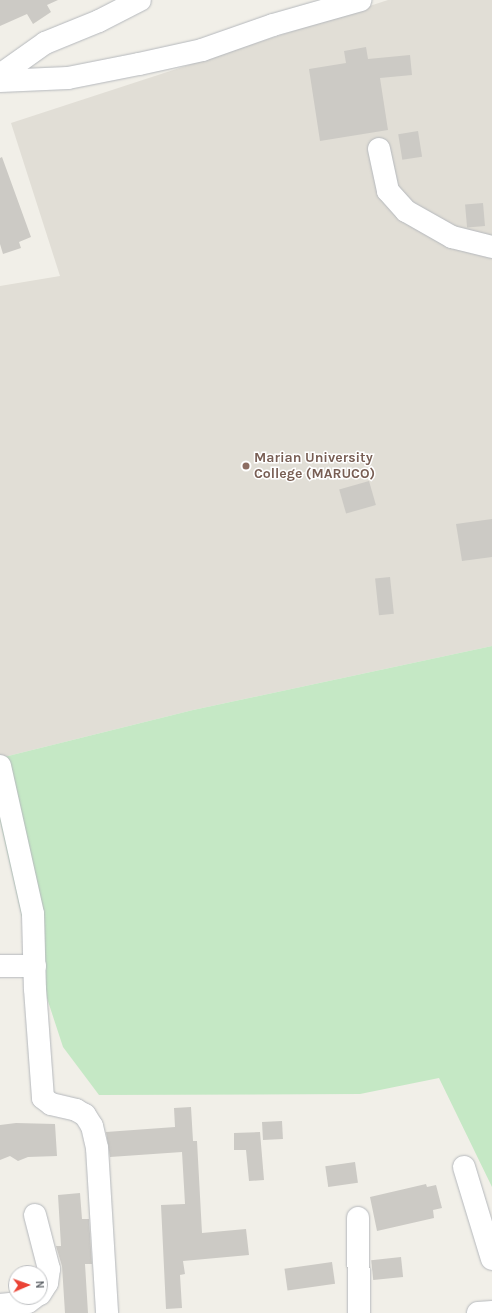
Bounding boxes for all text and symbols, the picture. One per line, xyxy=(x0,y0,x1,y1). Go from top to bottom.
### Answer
place label: Marian University College (MARUCO) xyxy=(254,450,375,482)
marker: Marian University College (MARUCO) xyxy=(241,461,251,471)
north arrow xyxy=(8,1265,48,1305)
text: N xyxy=(33,1280,46,1289)

